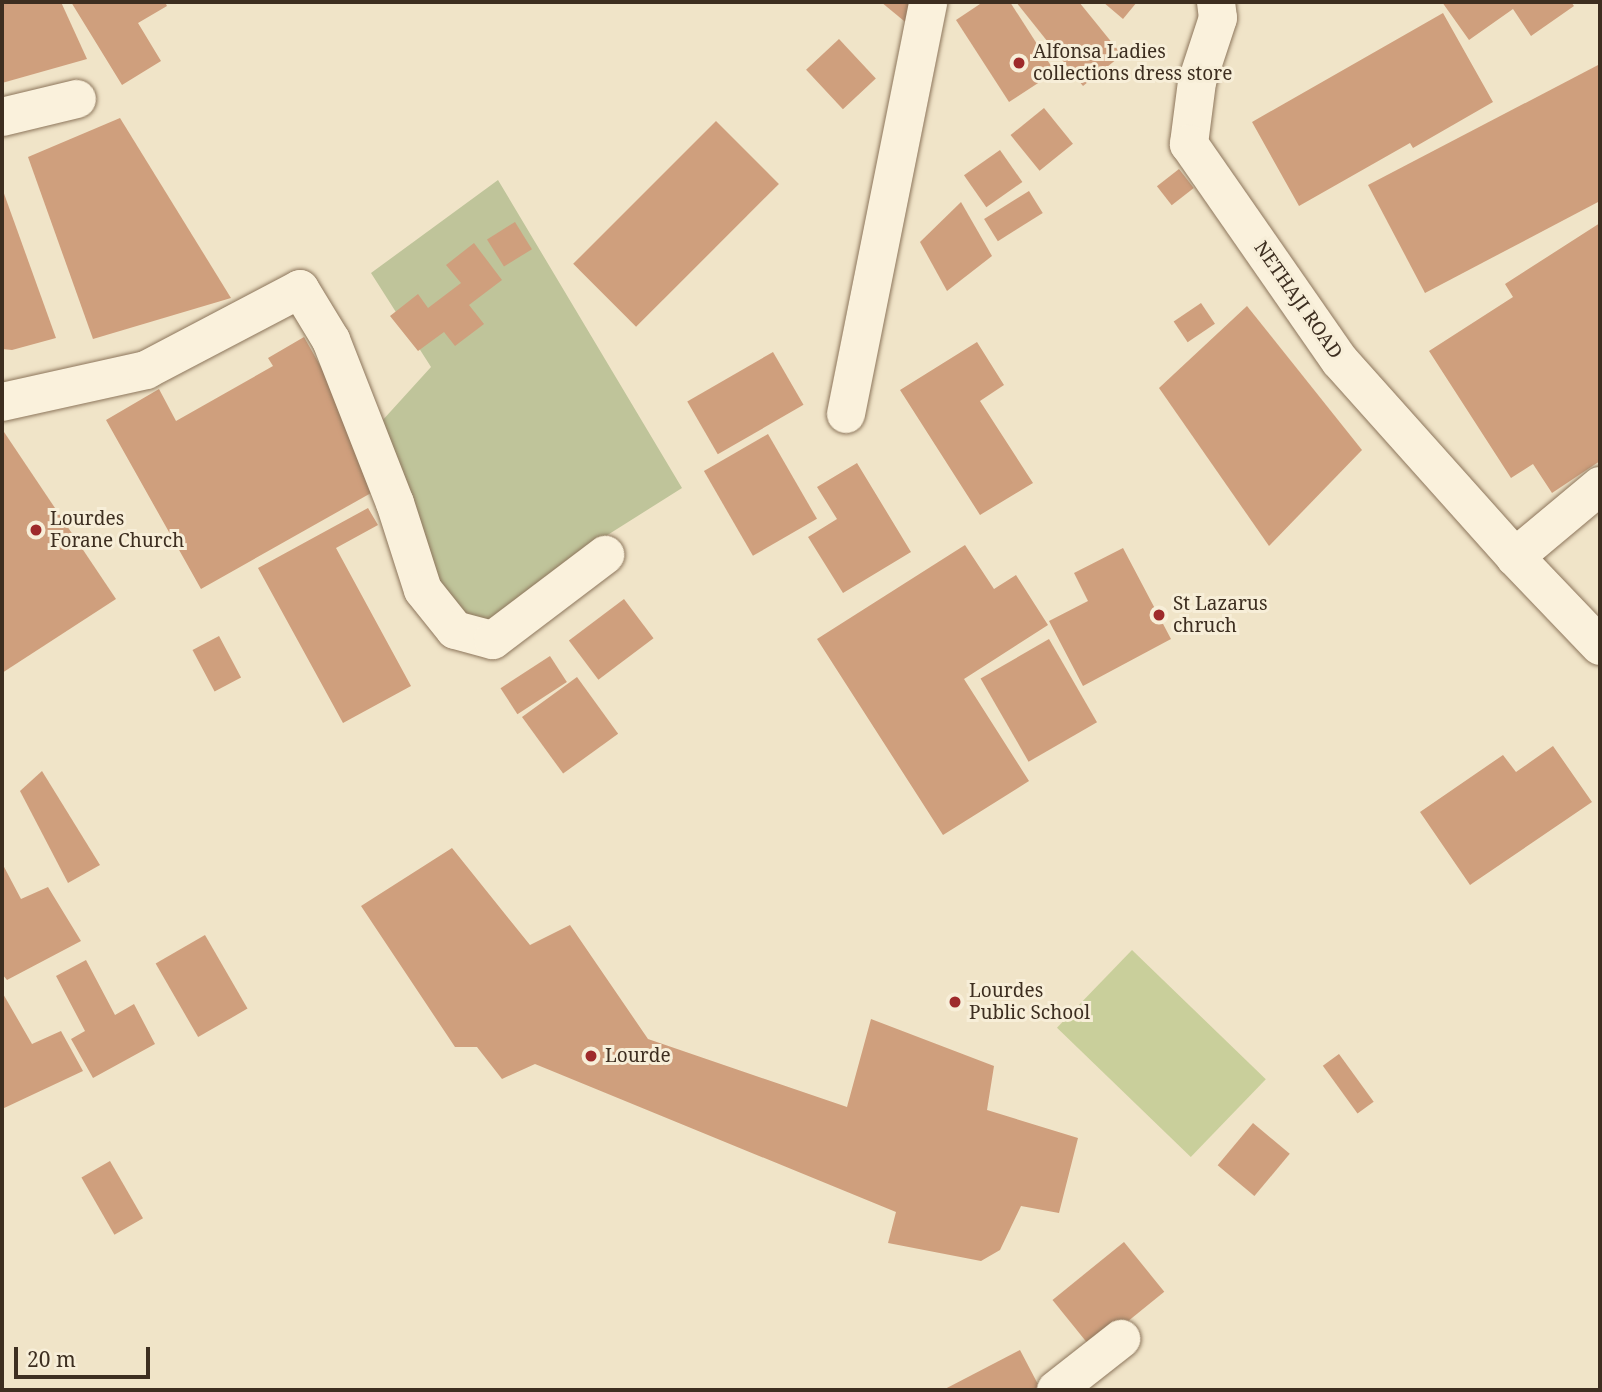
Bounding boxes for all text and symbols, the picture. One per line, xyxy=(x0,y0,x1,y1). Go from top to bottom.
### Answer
place label: Alfonsa Ladies collections dress store xyxy=(1033,41,1232,85)
marker: Alfonsa Ladies collections dress store xyxy=(1011,55,1027,71)
street label: NETHAJI ROAD xyxy=(1249,237,1347,363)
place label: Lourdes Forane Church xyxy=(50,508,184,552)
marker: Lourdes Forane Church xyxy=(28,522,44,538)
place label: St Lazarus chruch xyxy=(1173,593,1267,637)
marker: St Lazarus chruch xyxy=(1151,607,1167,623)
place label: Lourdes Public School xyxy=(969,980,1090,1024)
marker: Lourdes Public School xyxy=(947,994,963,1010)
place label: Lourde xyxy=(605,1045,671,1067)
marker: Lourde xyxy=(583,1048,599,1064)
scale bar xyxy=(18,1332,154,1376)
text: 20 m xyxy=(27,1345,76,1373)

